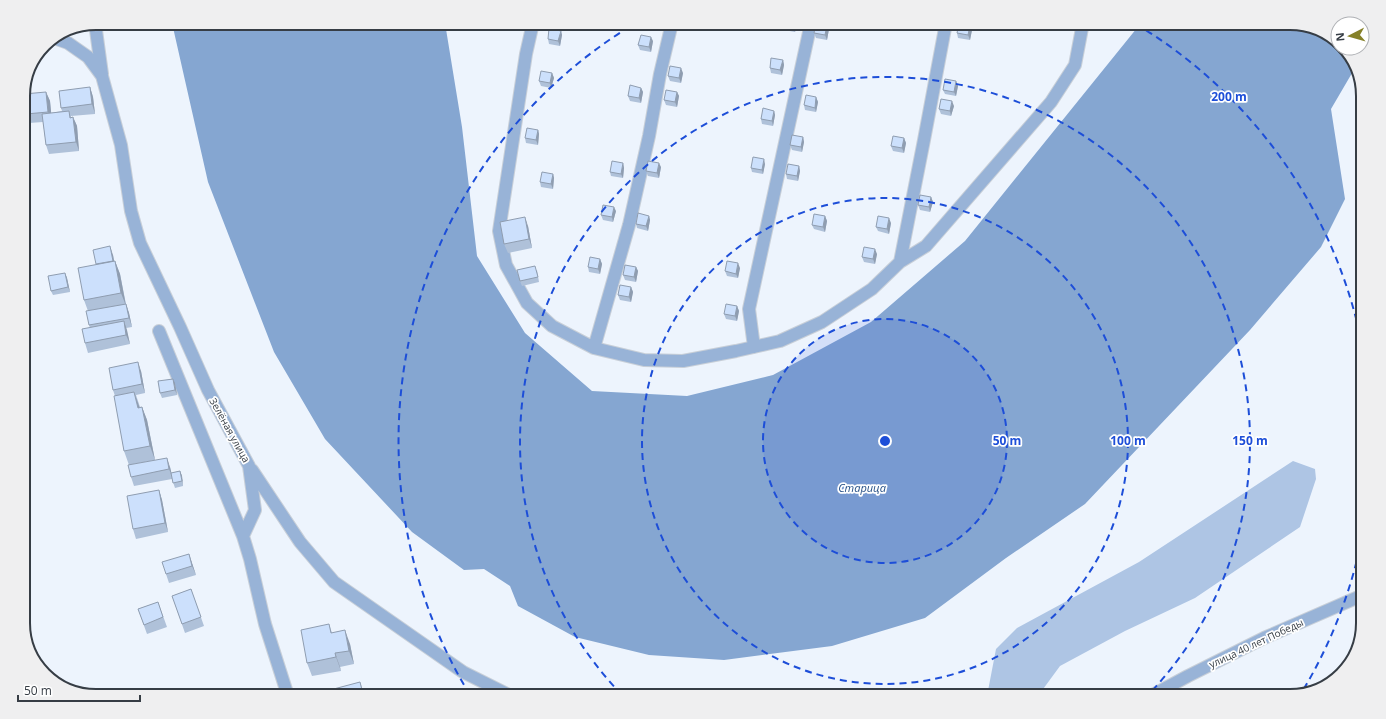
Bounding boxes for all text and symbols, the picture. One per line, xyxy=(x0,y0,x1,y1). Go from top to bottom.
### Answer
north arrow xyxy=(1330,16,1370,56)
text: N xyxy=(1332,32,1347,42)
text: 200 m xyxy=(1211,88,1247,105)
street label: Зелёная улица xyxy=(206,395,254,465)
text: 50 m xyxy=(993,432,1021,449)
text: 100 m xyxy=(1110,432,1146,449)
text: 150 m xyxy=(1232,432,1268,449)
centre of rings xyxy=(878,434,892,448)
water label: Старица xyxy=(838,480,886,495)
street label: улица 40 лет Победы xyxy=(1207,615,1305,671)
scale bar xyxy=(18,677,140,703)
text: 50 m xyxy=(24,682,52,699)

